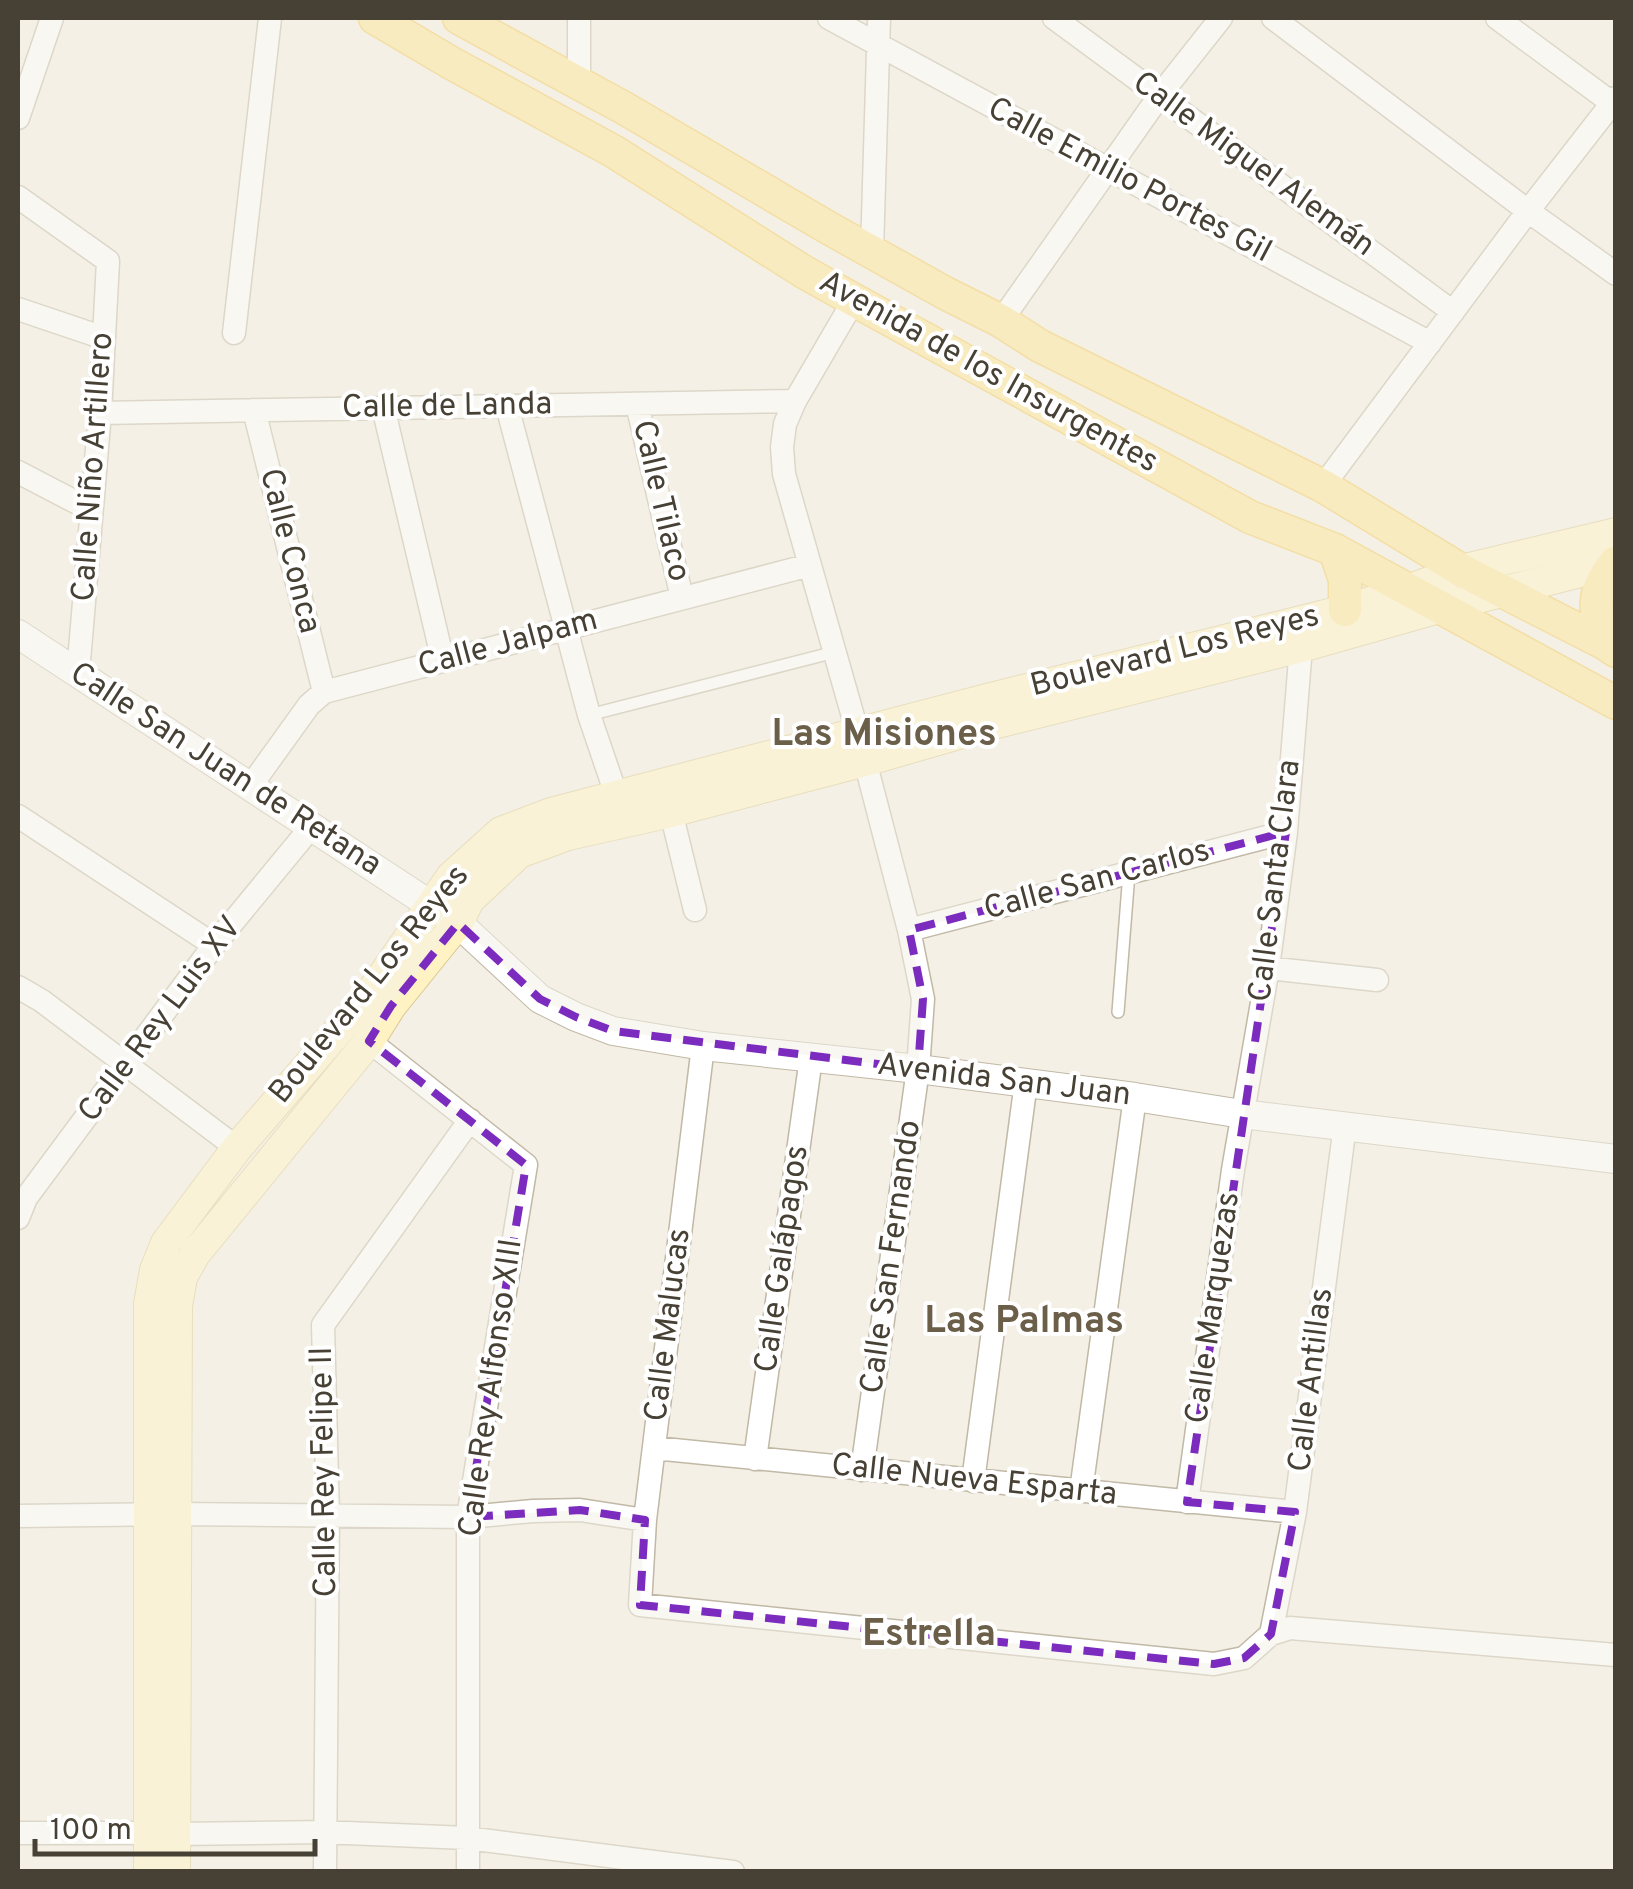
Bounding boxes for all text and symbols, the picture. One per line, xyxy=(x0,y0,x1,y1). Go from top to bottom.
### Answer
street label: Calle Miguel Alemán xyxy=(1124,64,1382,266)
street label: Calle Emilio Portes Gil xyxy=(980,89,1278,273)
street label: Avenida de los Insurgentes xyxy=(811,263,1165,483)
street label: Calle Niño Artillero xyxy=(65,331,123,603)
street label: Calle de Landa xyxy=(342,385,552,429)
street label: Calle Tilaco xyxy=(622,416,698,586)
street label: Calle Conca xyxy=(249,464,329,638)
street label: Boulevard Los Reyes xyxy=(1027,597,1323,707)
street label: Calle Jalpam xyxy=(414,601,602,687)
street label: Calle San Juan de Retana xyxy=(62,654,388,886)
district label: Las Misiones xyxy=(771,711,997,760)
street label: Calle Santa Clara xyxy=(1241,757,1311,1005)
street label: Calle San Carlos xyxy=(980,832,1214,930)
street label: Boulevard Los Reyes xyxy=(261,857,479,1113)
street label: Calle Rey Luis XV xyxy=(70,909,252,1131)
street label: Avenida San Juan xyxy=(875,1046,1133,1116)
street label: Calle San Fernando xyxy=(853,1118,931,1396)
street label: Calle Galápagos xyxy=(747,1143,819,1375)
street label: Calle Marquezas xyxy=(1178,1190,1250,1426)
street label: Calle Malucas xyxy=(637,1226,701,1424)
street label: Calle Rey Alfonso XIII xyxy=(451,1236,533,1540)
street label: Calle Antillas xyxy=(1281,1286,1343,1474)
district label: Las Palmas xyxy=(924,1298,1124,1347)
street label: Calle Rey Felipe II xyxy=(303,1346,347,1598)
street label: Calle Nueva Esparta xyxy=(829,1446,1119,1516)
district label: Estrella xyxy=(862,1611,996,1660)
scale bar xyxy=(35,1794,315,1856)
text: 100 m xyxy=(50,1813,132,1850)

